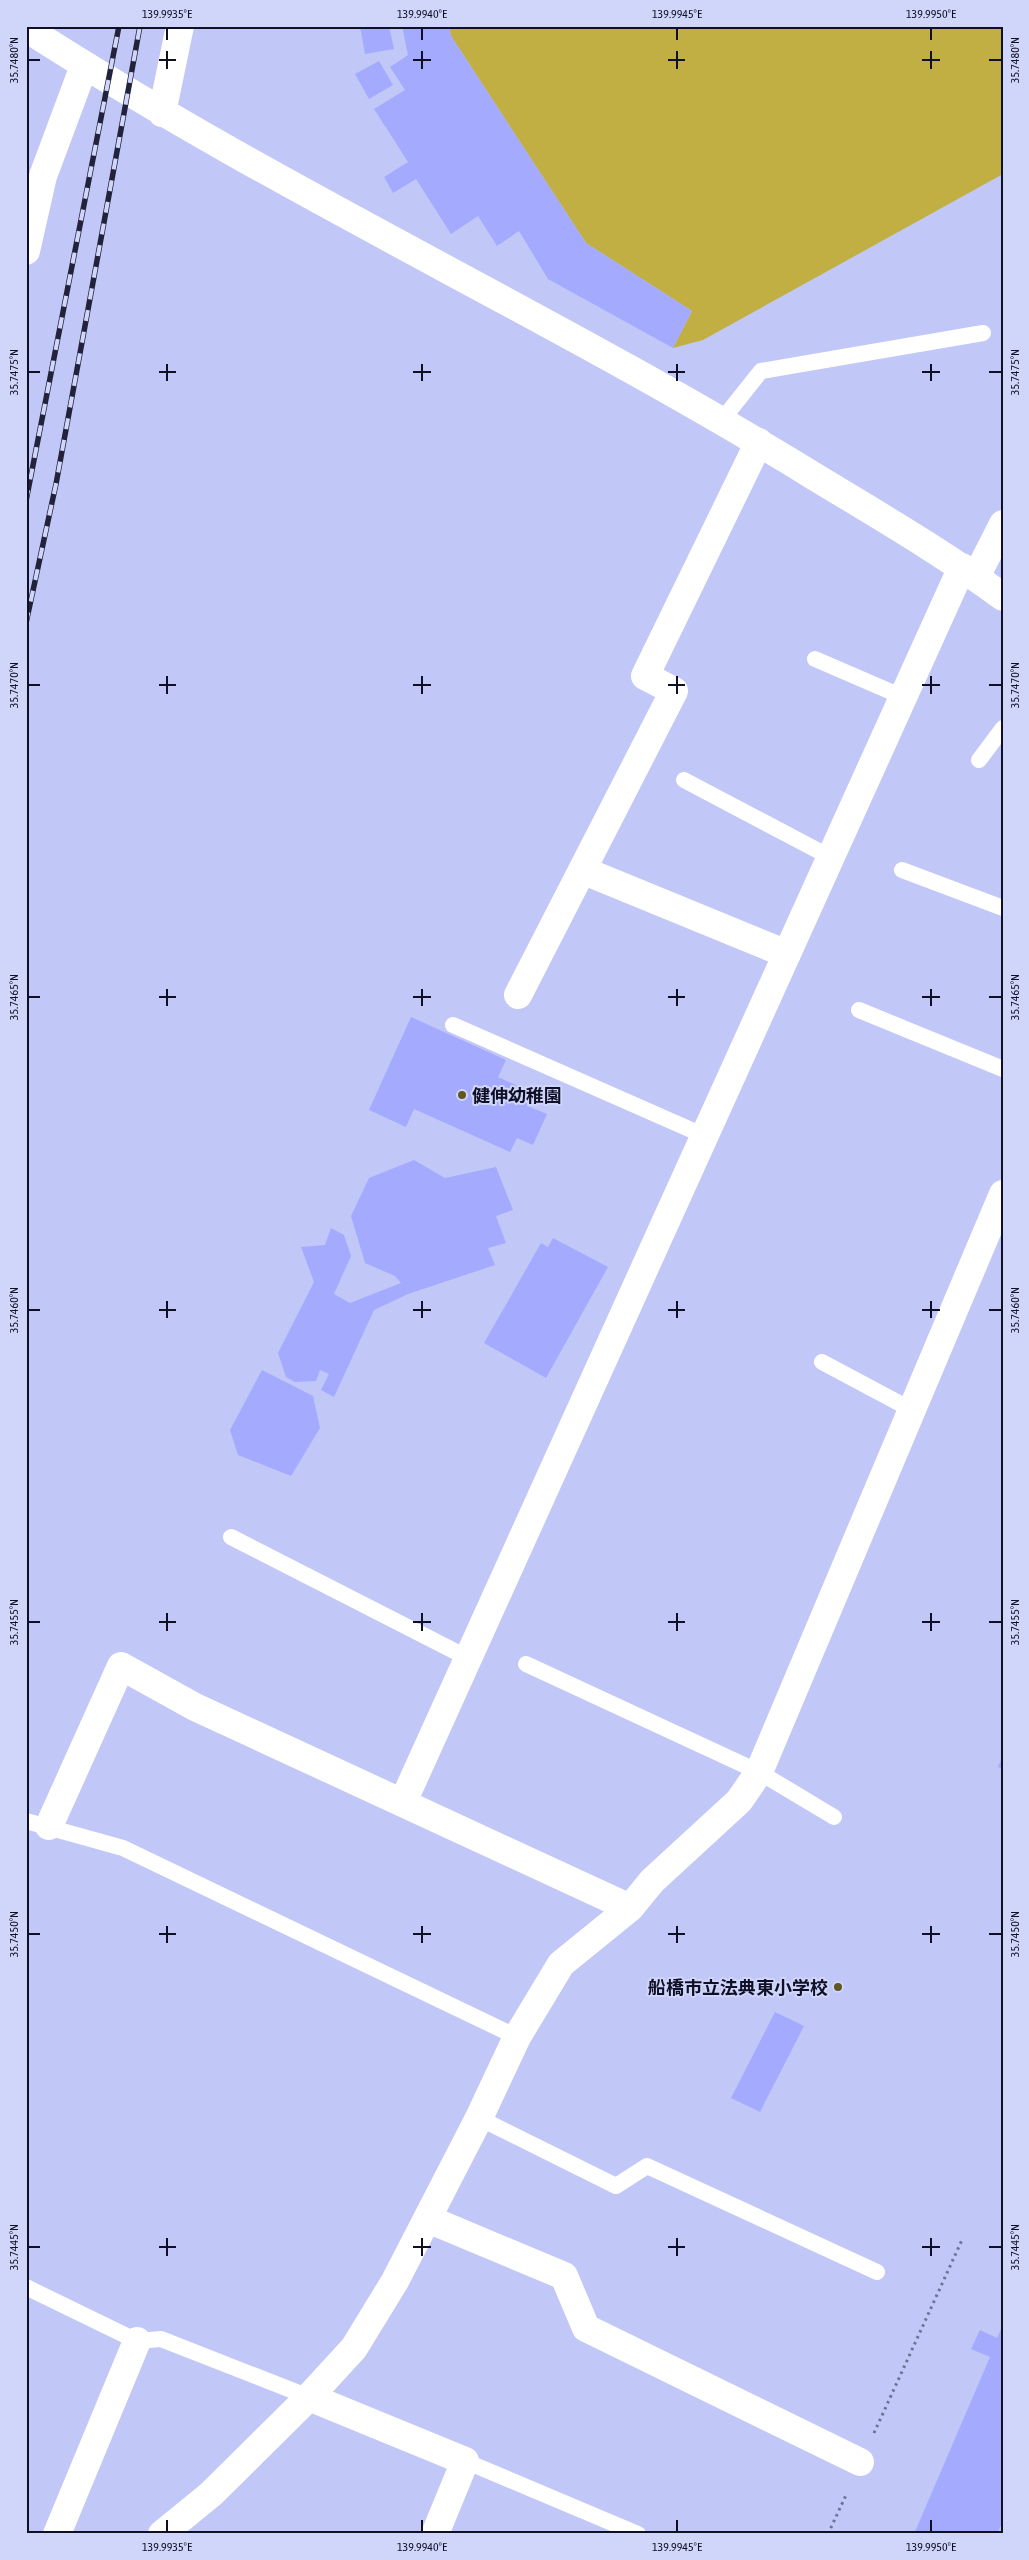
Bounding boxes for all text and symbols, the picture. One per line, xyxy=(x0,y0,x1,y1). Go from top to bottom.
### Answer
text: 139.9935°E xyxy=(142,7,192,21)
text: 139.9940°E xyxy=(397,7,447,21)
text: 139.9945°E xyxy=(652,7,702,21)
text: 139.9950°E xyxy=(906,7,956,21)
text: 35.7480°N xyxy=(7,37,21,83)
text: 35.7480°N xyxy=(1008,37,1022,83)
text: 35.7475°N xyxy=(7,349,21,395)
text: 35.7475°N xyxy=(1008,349,1022,395)
text: 35.7470°N xyxy=(7,662,21,708)
text: 35.7470°N xyxy=(1008,662,1022,708)
text: 35.7465°N xyxy=(7,974,21,1020)
text: 35.7465°N xyxy=(1008,974,1022,1020)
place label: 健伸幼稚園 xyxy=(472,1085,562,1106)
marker: 健伸幼稚園 xyxy=(456,1089,468,1101)
text: 35.7460°N xyxy=(7,1287,21,1333)
text: 35.7460°N xyxy=(1008,1287,1022,1333)
text: 35.7455°N xyxy=(7,1599,21,1645)
text: 35.7455°N xyxy=(1008,1599,1022,1645)
text: 35.7450°N xyxy=(7,1911,21,1957)
text: 35.7450°N xyxy=(1008,1911,1022,1957)
place label: 船橋市立法典東小学校 xyxy=(648,1977,828,1998)
marker: 船橋市立法典東小学校 xyxy=(832,1981,844,1993)
text: 35.7445°N xyxy=(7,2224,21,2270)
text: 35.7445°N xyxy=(1008,2224,1022,2270)
text: 139.9935°E xyxy=(142,2540,192,2554)
text: 139.9940°E xyxy=(397,2540,447,2554)
text: 139.9945°E xyxy=(652,2540,702,2554)
text: 139.9950°E xyxy=(906,2540,956,2554)

